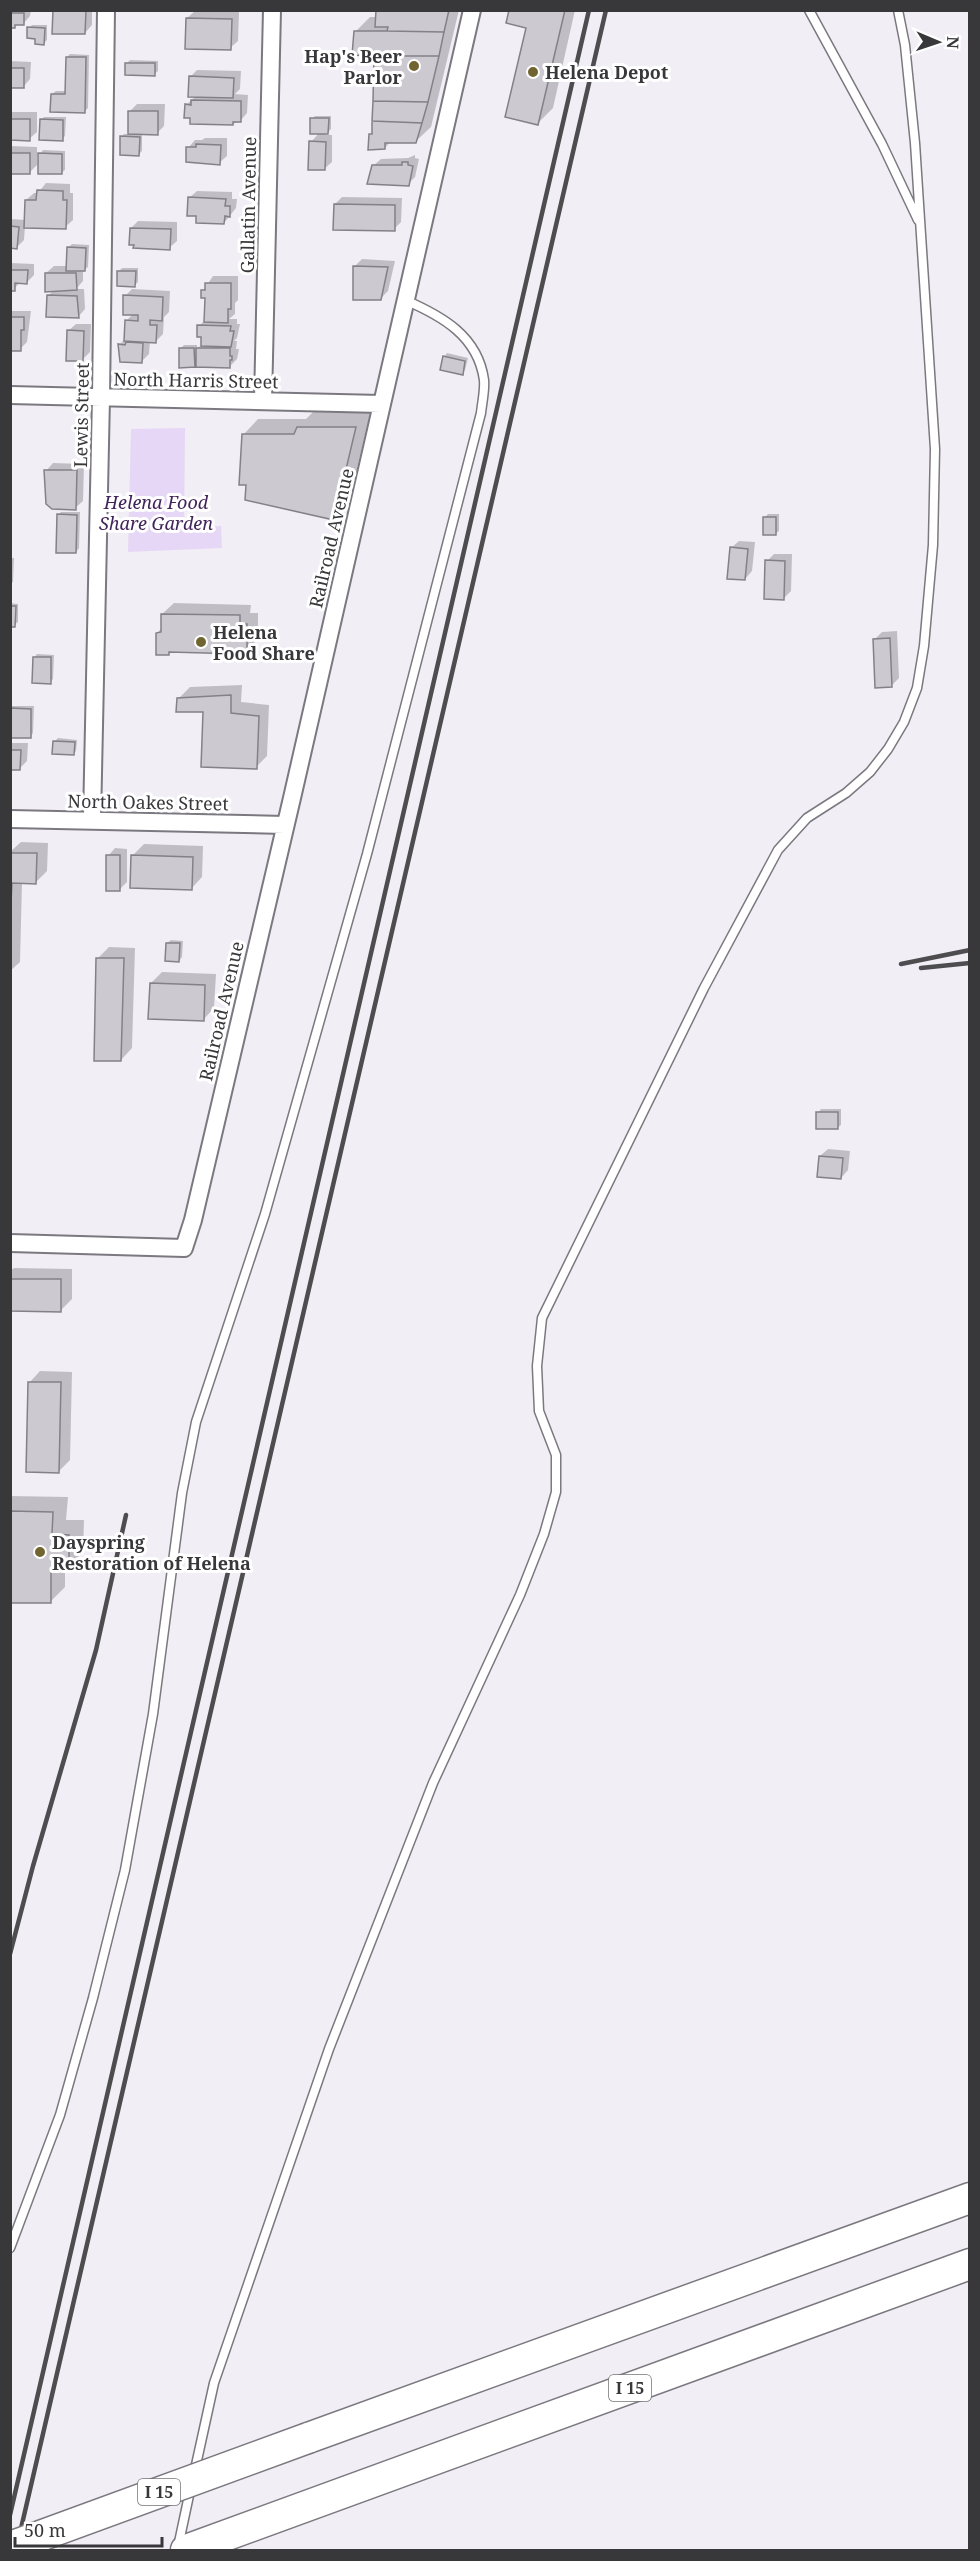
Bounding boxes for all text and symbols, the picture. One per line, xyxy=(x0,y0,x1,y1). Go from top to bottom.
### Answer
north arrow xyxy=(908,12,968,72)
text: N xyxy=(942,36,964,50)
place label: Hap's Beer Parlor xyxy=(304,44,403,89)
marker: Hap's Beer Parlor xyxy=(407,59,421,73)
place label: Helena Depot xyxy=(545,60,668,84)
marker: Helena Depot xyxy=(526,65,540,79)
street label: Gallatin Avenue xyxy=(235,136,261,274)
street label: Lewis Street xyxy=(68,362,94,468)
street label: North Harris Street xyxy=(113,367,279,393)
street label: Railroad Avenue xyxy=(303,466,359,610)
park label: Helena Food Share Garden xyxy=(99,490,213,535)
place label: Helena Food Share xyxy=(213,620,315,665)
marker: Helena Food Share xyxy=(194,635,208,649)
street label: North Oakes Street xyxy=(67,789,229,815)
street label: Railroad Avenue xyxy=(193,939,249,1083)
place label: Dayspring Restoration of Helena xyxy=(52,1530,251,1575)
marker: Dayspring Restoration of Helena xyxy=(33,1545,47,1559)
road number: I 15 xyxy=(609,2375,651,2401)
road number: I 15 xyxy=(138,2479,180,2505)
scale bar xyxy=(15,2510,162,2548)
text: 50 m xyxy=(24,2518,66,2542)

